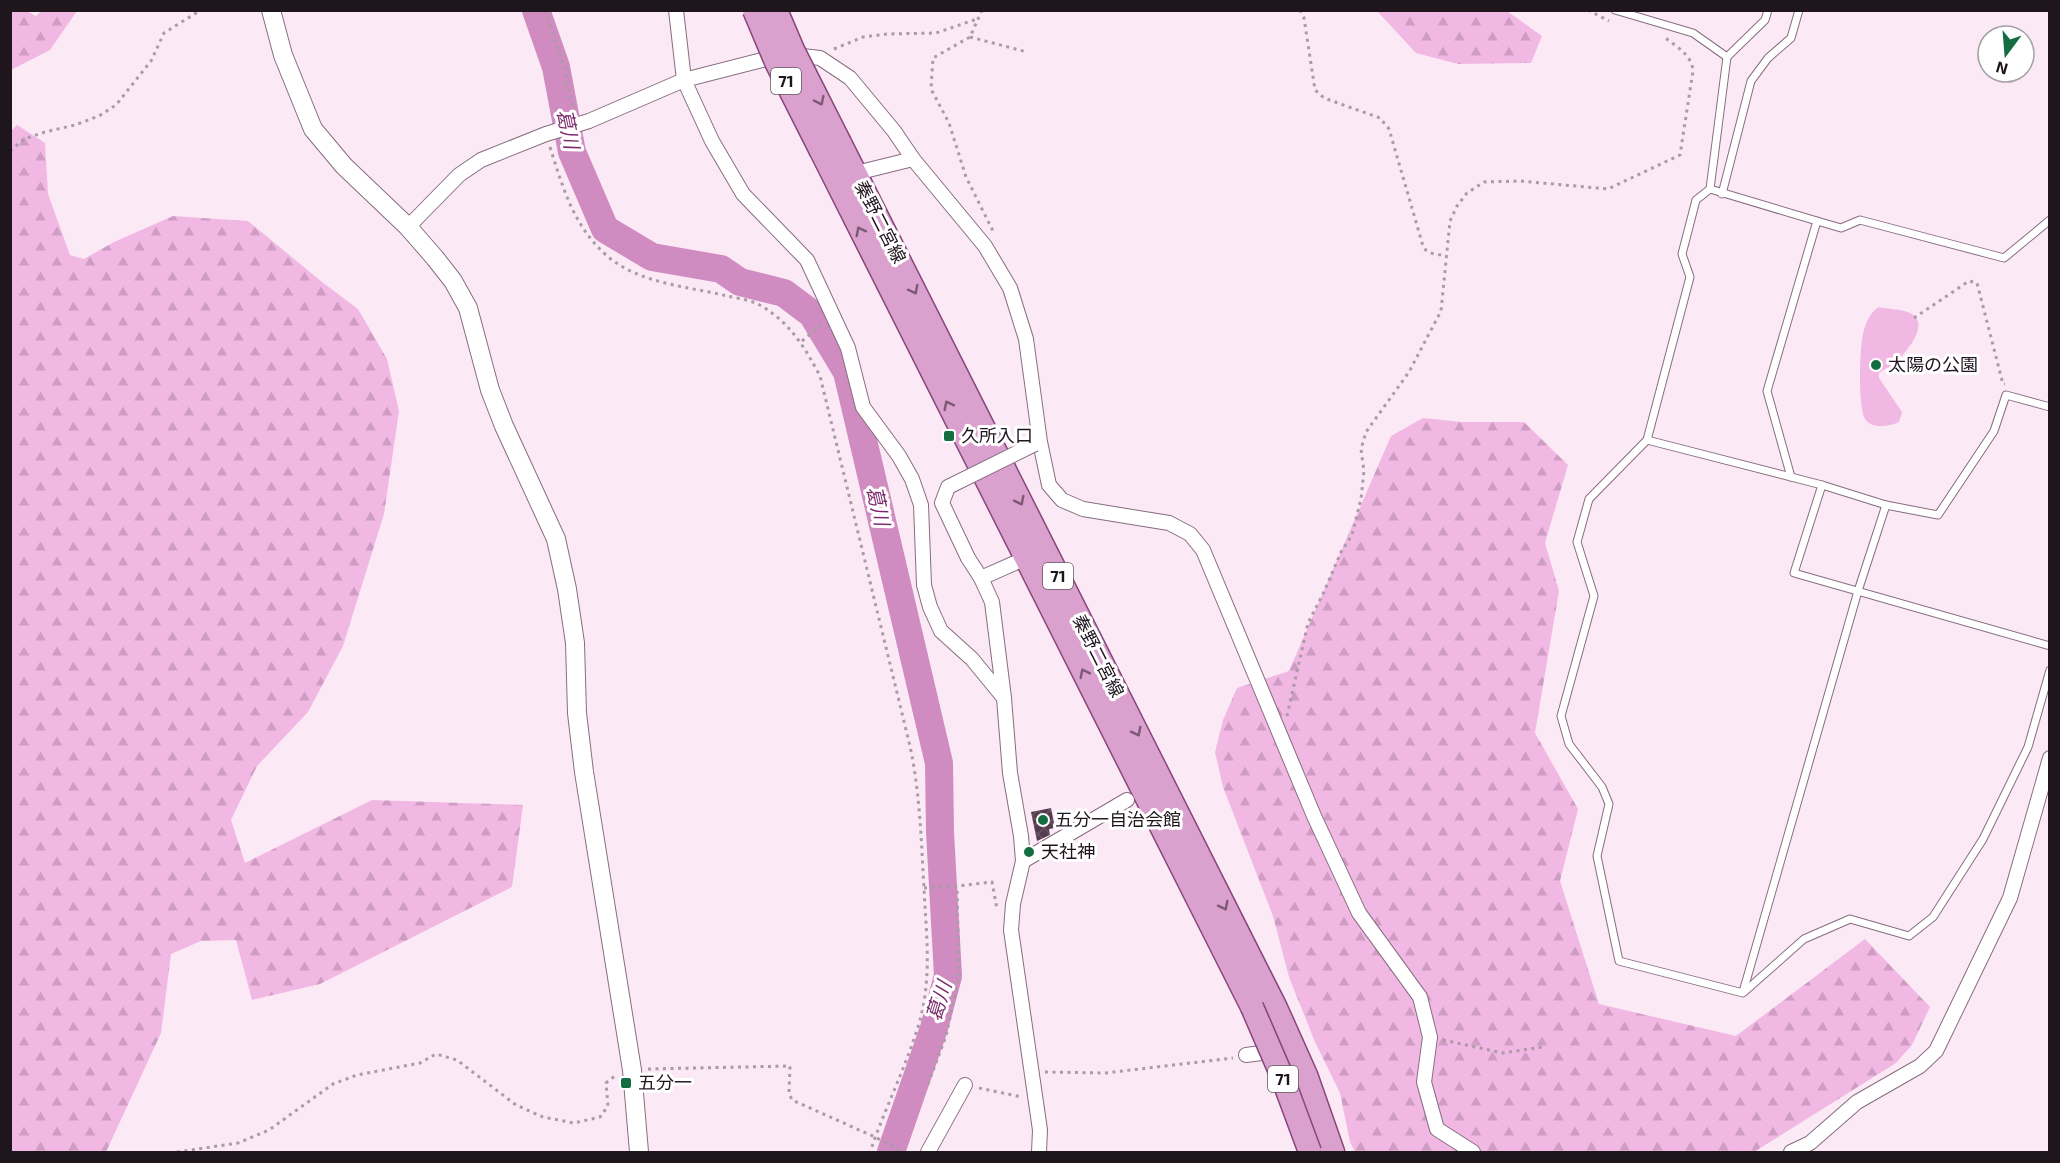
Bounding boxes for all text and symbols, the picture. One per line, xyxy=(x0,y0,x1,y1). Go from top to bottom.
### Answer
north arrow xyxy=(1976,24,2036,84)
text: N xyxy=(1994,58,2010,80)
road number: 71 xyxy=(771,68,801,94)
one-way arrow xyxy=(812,95,824,106)
water label: 葛川 xyxy=(553,107,585,153)
street label: 秦野二宮線 xyxy=(851,176,911,267)
one-way arrow xyxy=(856,227,868,238)
one-way arrow xyxy=(906,283,918,294)
place label: 太陽の公園 xyxy=(1888,353,1978,375)
marker: 太陽の公園 xyxy=(1869,358,1883,372)
one-way arrow xyxy=(944,401,956,412)
place label: 久所入口 xyxy=(961,424,1033,446)
marker: 久所入口 xyxy=(942,429,956,443)
water label: 葛川 xyxy=(863,484,896,530)
one-way arrow xyxy=(1013,495,1025,506)
road number: 71 xyxy=(1043,563,1073,589)
street label: 秦野二宮線 xyxy=(1069,610,1129,701)
one-way arrow xyxy=(1079,668,1091,679)
one-way arrow xyxy=(1129,725,1141,736)
place label: 五分一自治会館 xyxy=(1055,808,1181,830)
marker: 五分一自治会館 xyxy=(1036,813,1050,827)
place label: 天社神 xyxy=(1041,840,1095,862)
marker: 天社神 xyxy=(1022,845,1036,859)
one-way arrow xyxy=(1217,899,1229,910)
water label: 葛川 xyxy=(921,976,956,1023)
road number: 71 xyxy=(1268,1066,1298,1092)
place label: 五分一 xyxy=(638,1071,692,1093)
marker: 五分一 xyxy=(619,1076,633,1090)

